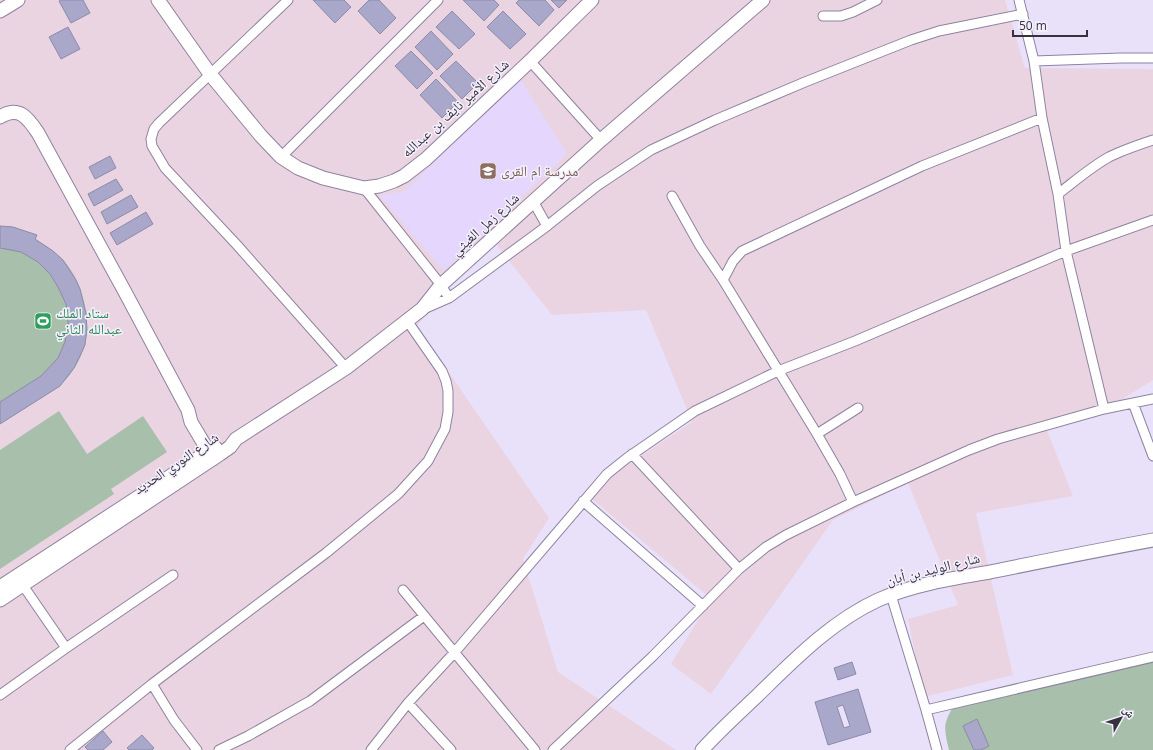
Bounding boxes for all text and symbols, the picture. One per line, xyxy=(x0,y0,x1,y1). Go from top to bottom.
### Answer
scale bar xyxy=(1013,12,1087,38)
text: 50 m xyxy=(1019,17,1047,34)
street label: شارع الأمير نايف بن عبدالله xyxy=(397,54,513,162)
school or university icon: مدرسة ام القرى xyxy=(478,161,498,181)
place label: مدرسة ام القرى xyxy=(501,161,578,181)
street label: شارع زمل الغيثي xyxy=(446,188,525,261)
place label: ستاد الملك عبدالله الثاني xyxy=(56,303,122,341)
sports icon: ستاد الملك عبدالله الثاني xyxy=(33,311,53,331)
street label: شارع النوري الحديد xyxy=(130,427,223,500)
street label: شارع الوليد بن أبان xyxy=(884,548,982,590)
north arrow xyxy=(1101,698,1141,738)
text: ش xyxy=(1119,702,1139,722)

